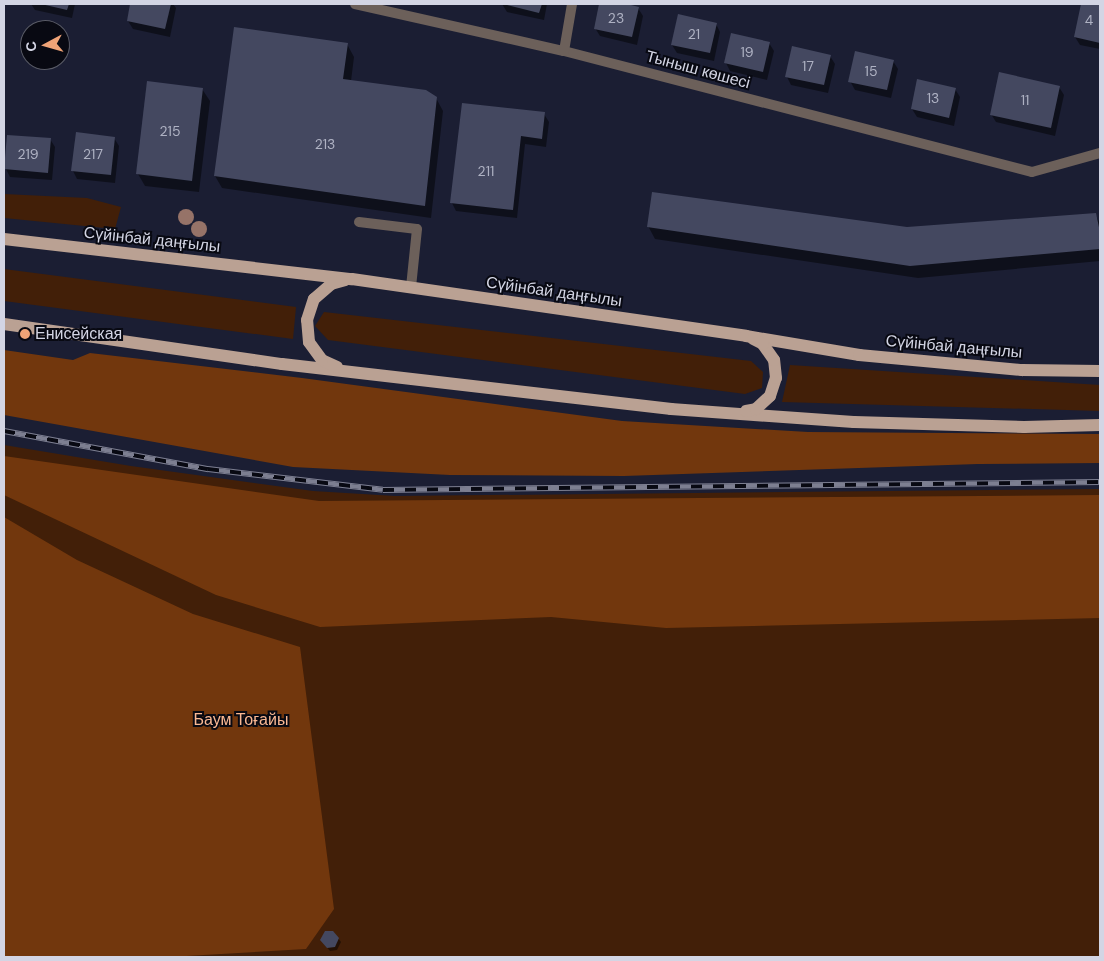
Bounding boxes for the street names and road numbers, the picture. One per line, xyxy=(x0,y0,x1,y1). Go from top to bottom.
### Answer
street label: Тыныш көшесі xyxy=(644,47,752,93)
street label: Сүйінбай даңғылы xyxy=(83,223,221,257)
street label: Сүйінбай даңғылы xyxy=(485,273,623,311)
street label: Сүйінбай даңғылы xyxy=(885,331,1023,363)

